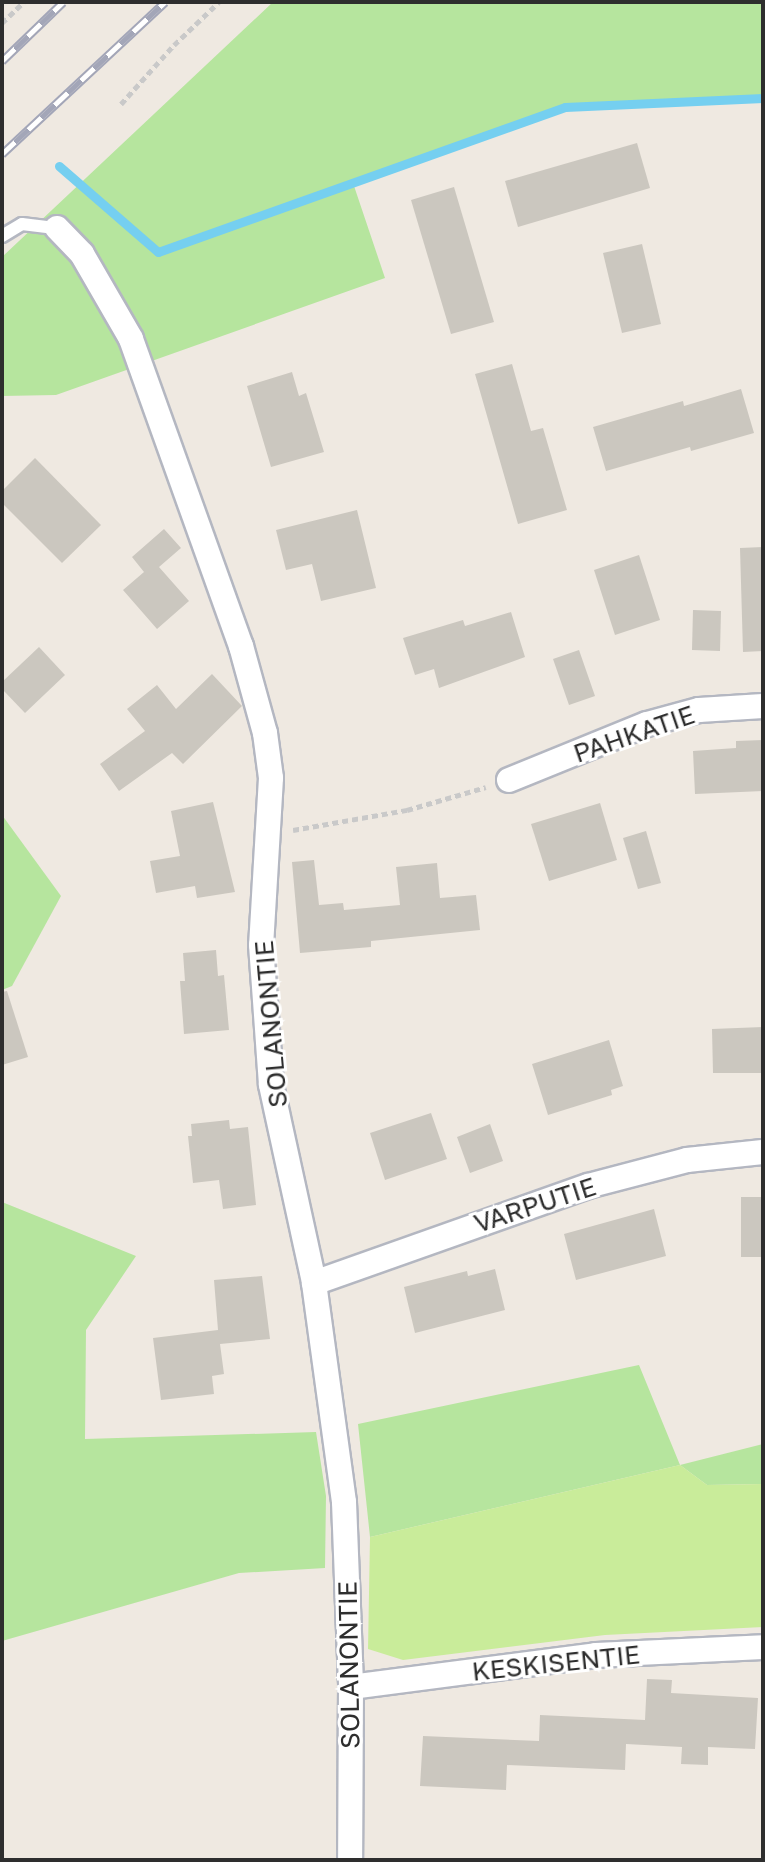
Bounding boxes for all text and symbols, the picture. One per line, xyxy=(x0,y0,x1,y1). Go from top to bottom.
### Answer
street label: PAHKATIE xyxy=(569,699,699,769)
street label: SOLANONTIE xyxy=(248,939,294,1109)
street label: VARPUTIE xyxy=(470,1171,600,1239)
street label: SOLANONTIE xyxy=(332,1581,366,1749)
street label: KESKISENTIE xyxy=(470,1639,642,1687)

